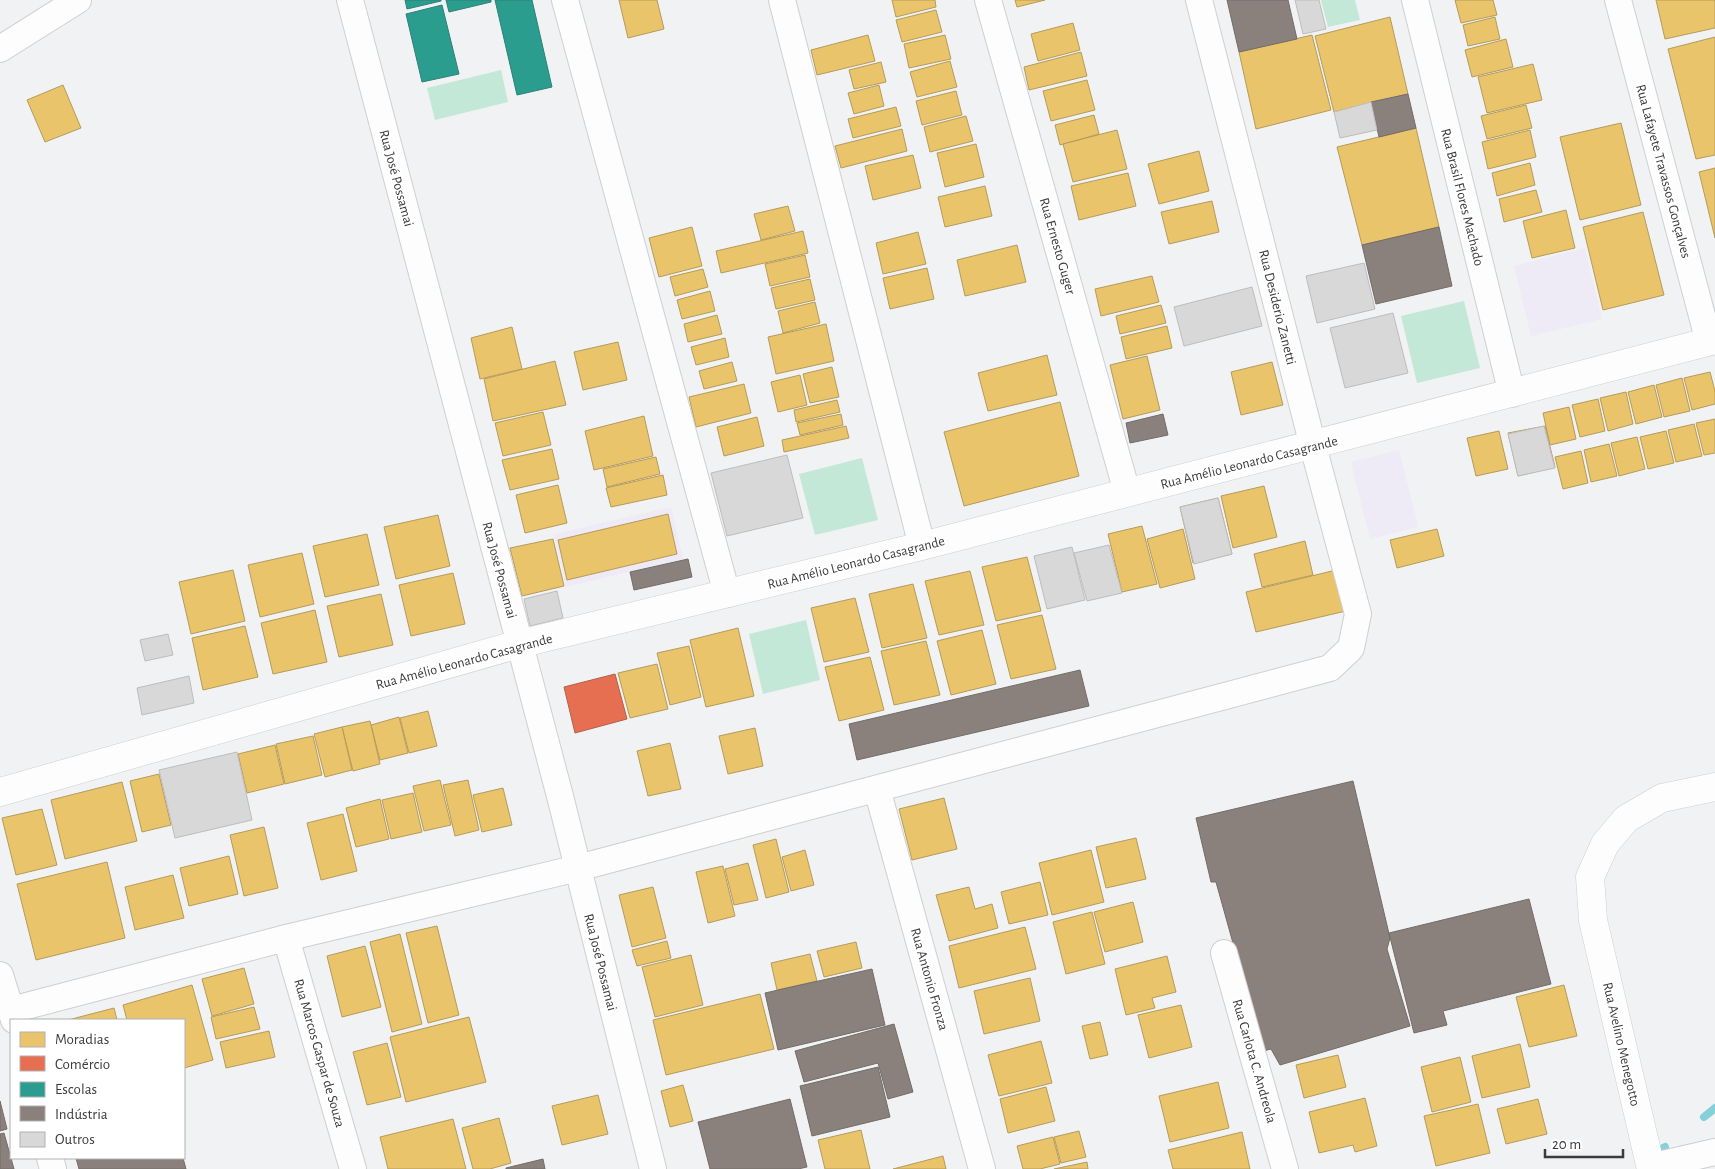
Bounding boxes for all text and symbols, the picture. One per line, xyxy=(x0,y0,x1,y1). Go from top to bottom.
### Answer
street label: Rua Lafayete Travassos Gonçalves xyxy=(1633,83,1693,260)
street label: Rua Brasil Flores Machado xyxy=(1438,127,1486,268)
street label: Rua José Possamai xyxy=(376,128,416,228)
street label: Rua Ernesto Guger xyxy=(1037,196,1078,297)
street label: Rua Desiderio Zanetti xyxy=(1256,248,1298,366)
street label: Rua Amélio Leonardo Casagrande xyxy=(1159,434,1339,492)
street label: Rua José Possamai xyxy=(479,520,519,620)
street label: Rua Amélio Leonardo Casagrande xyxy=(766,534,946,592)
street label: Rua Amélio Leonardo Casagrande xyxy=(374,632,554,692)
street label: Rua José Possamai xyxy=(581,912,619,1012)
street label: Rua Antonio Fronza xyxy=(908,927,950,1032)
street label: Rua Marcos Gaspar de Souza xyxy=(291,977,347,1130)
street label: Rua Avelino Menegotto xyxy=(1600,981,1642,1108)
street label: Rua Carlota C. Andreola xyxy=(1230,998,1279,1125)
legend xyxy=(10,1019,185,1159)
text: Moradias xyxy=(55,1032,109,1047)
text: Comércio xyxy=(55,1057,110,1072)
text: Escolas xyxy=(55,1082,97,1097)
text: Indústria xyxy=(55,1107,108,1122)
scale bar xyxy=(1545,1126,1622,1158)
text: Outros xyxy=(55,1132,95,1147)
text: 20 m xyxy=(1552,1137,1581,1152)

